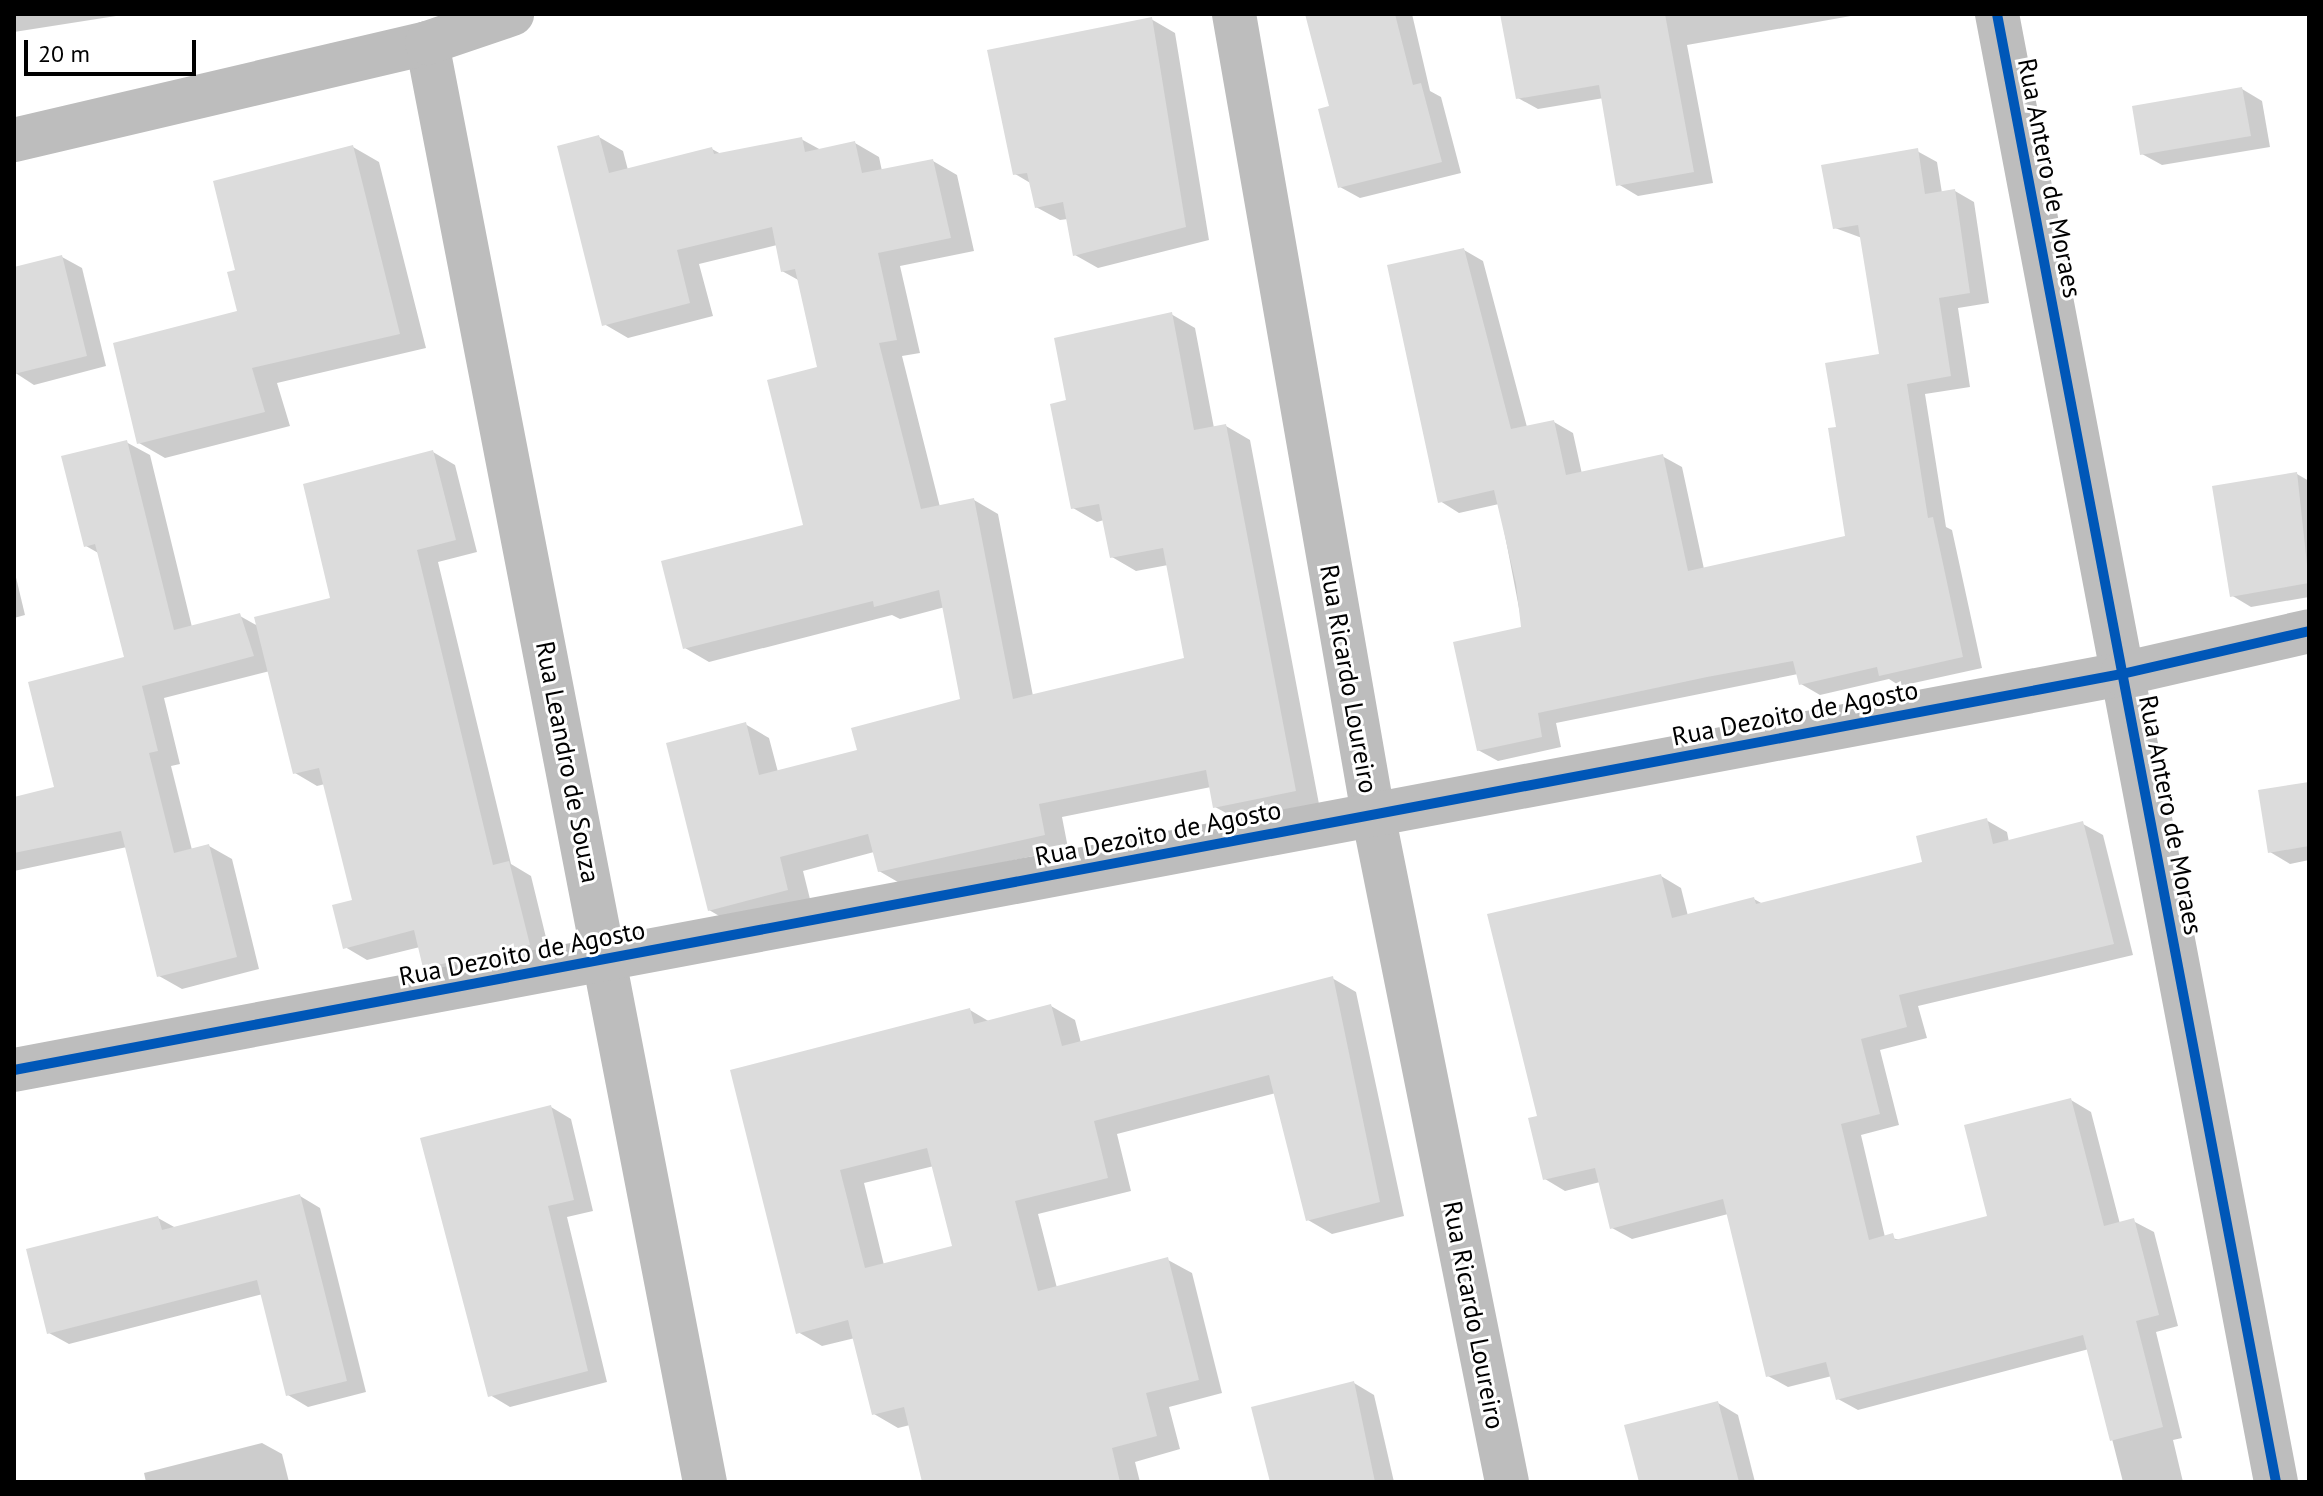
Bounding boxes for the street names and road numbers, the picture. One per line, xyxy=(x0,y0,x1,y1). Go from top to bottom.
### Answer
street label: Rua Antero de Moraes xyxy=(2011,55,2089,301)
street label: Rua Ricardo Loureiro xyxy=(1314,562,1384,796)
street label: Rua Leandro de Souza xyxy=(529,639,607,885)
street label: Rua Dezoito de Agosto xyxy=(1669,674,1921,752)
street label: Rua Antero de Moraes xyxy=(2132,692,2210,938)
street label: Rua Dezoito de Agosto xyxy=(1032,794,1284,872)
street label: Rua Dezoito de Agosto xyxy=(396,914,648,992)
street label: Rua Ricardo Loureiro xyxy=(1437,1198,1511,1432)

